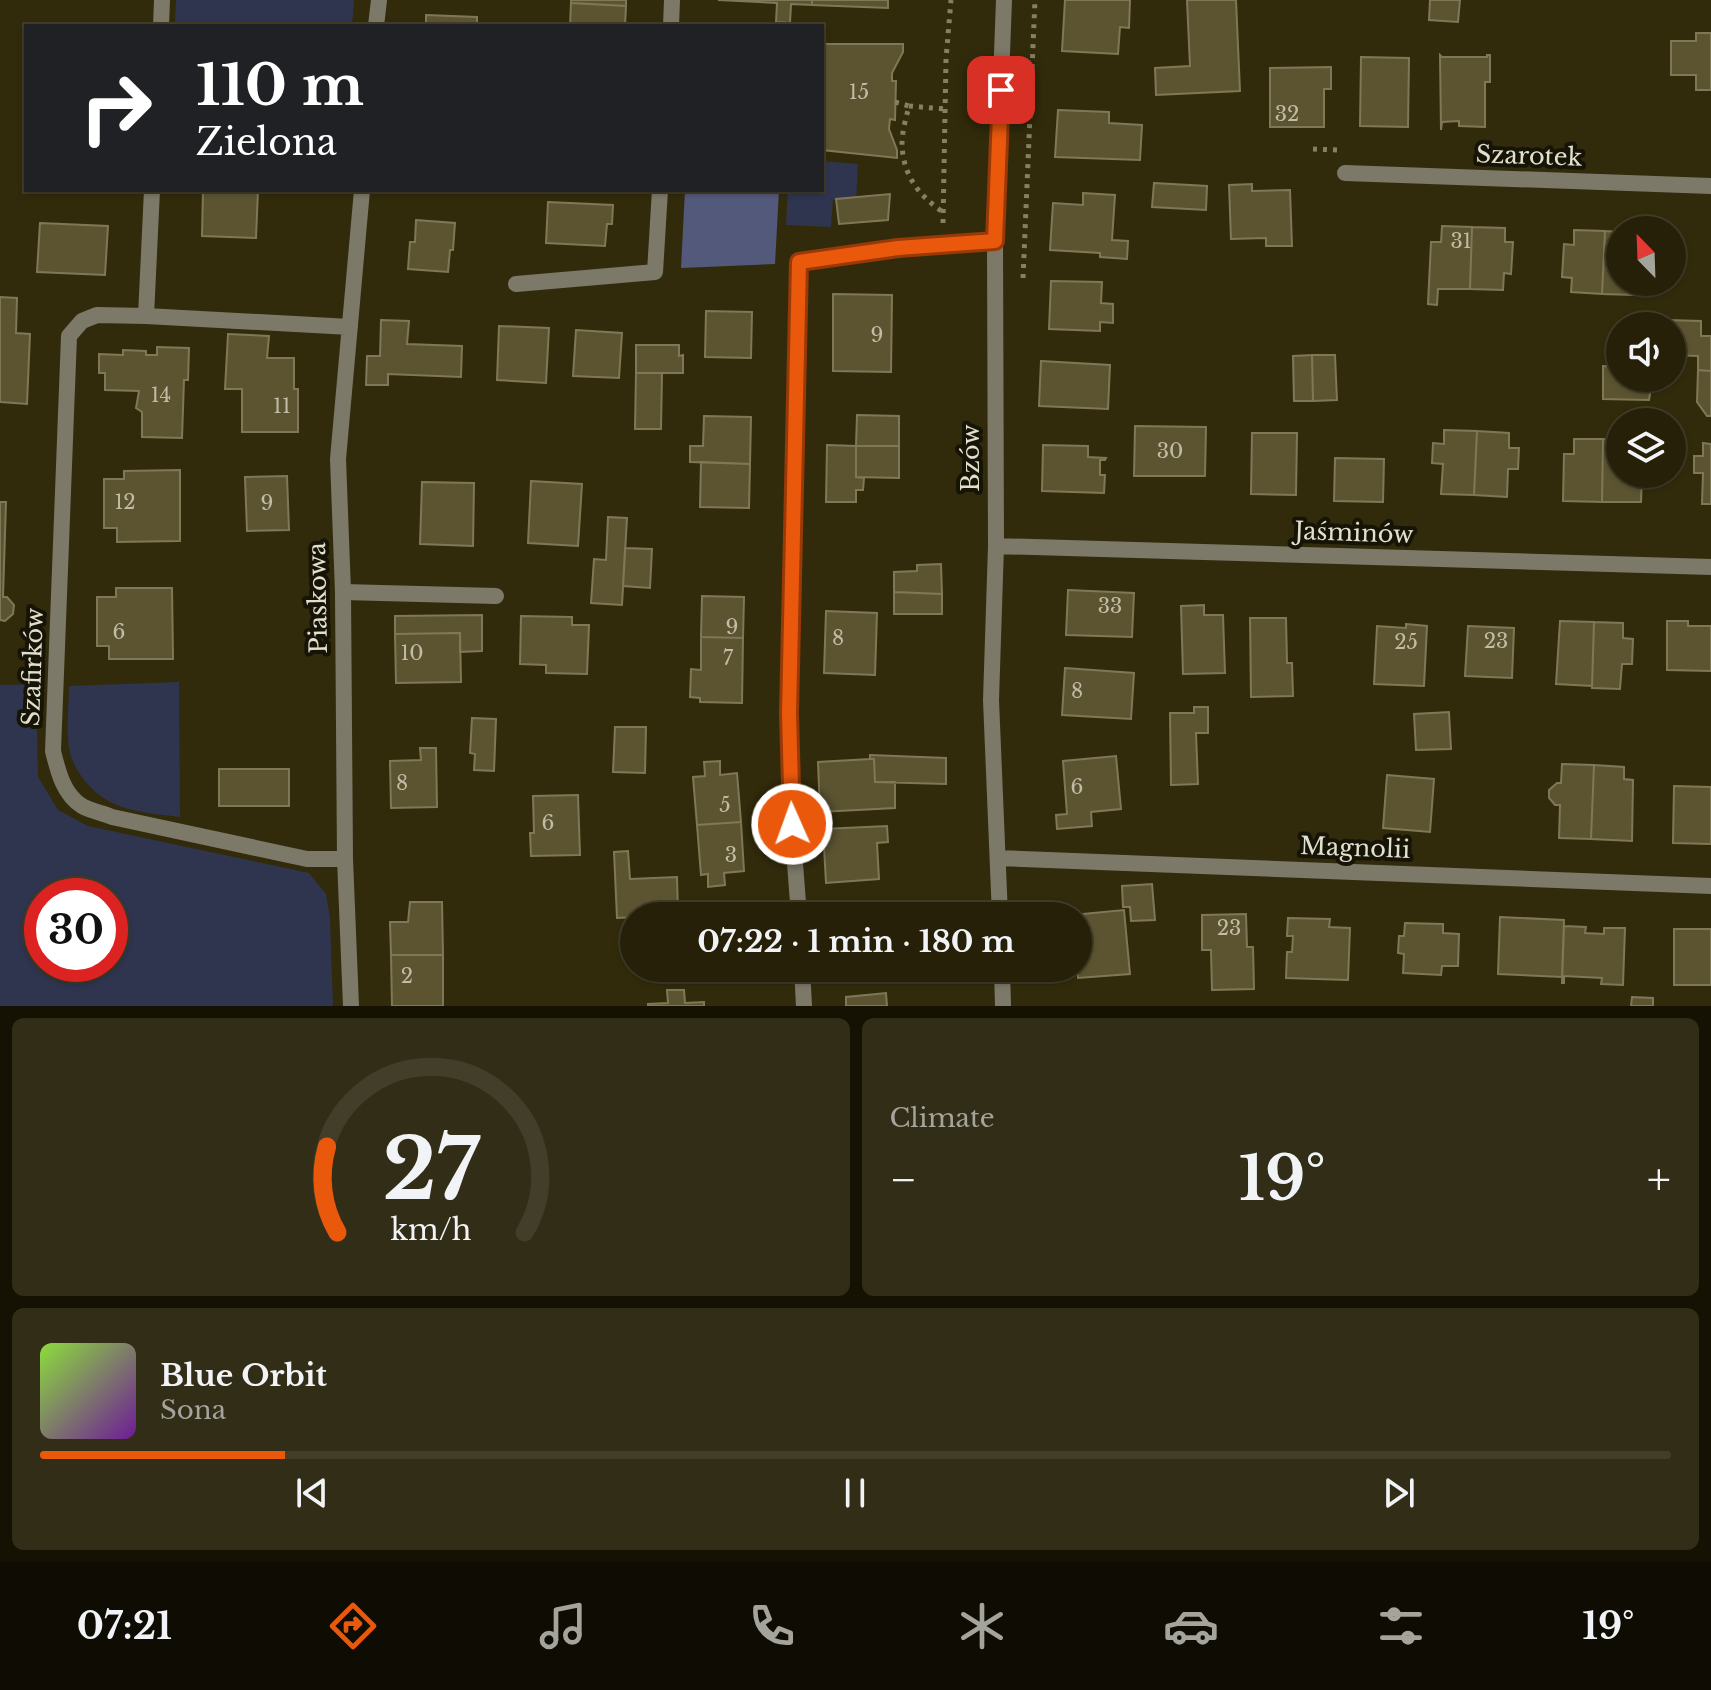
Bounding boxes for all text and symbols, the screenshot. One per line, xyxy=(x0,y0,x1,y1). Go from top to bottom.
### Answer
text: 110 m xyxy=(196,51,364,120)
icon: right xyxy=(64,56,168,160)
pin xyxy=(967,56,1035,124)
icon: arrive xyxy=(979,68,1023,112)
house number: 15 xyxy=(849,80,869,104)
house number: 32 xyxy=(1275,102,1299,126)
text: Zielona xyxy=(196,120,337,165)
street label: Szarotek xyxy=(1475,139,1583,172)
north arrow xyxy=(1606,216,1686,296)
map controls xyxy=(1606,216,1686,488)
house number: 31 xyxy=(1450,229,1472,253)
button: sound xyxy=(1606,312,1686,392)
house number: 9 xyxy=(871,323,883,347)
house number: 14 xyxy=(151,383,171,407)
house number: 11 xyxy=(273,394,291,418)
button: layers xyxy=(1606,408,1686,488)
street label: Bzów xyxy=(956,424,985,492)
house number: 30 xyxy=(1157,439,1183,463)
house number: 12 xyxy=(114,490,136,514)
house number: 9 xyxy=(261,491,273,515)
street label: Jaśminów xyxy=(1291,516,1415,549)
street label: Piaskowa xyxy=(302,541,333,654)
house number: 33 xyxy=(1098,594,1122,618)
street label: Szafirków xyxy=(16,607,49,727)
house number: 9 xyxy=(726,615,738,639)
house number: 6 xyxy=(113,620,125,644)
house number: 8 xyxy=(832,626,844,650)
house number: 23 xyxy=(1484,629,1508,653)
house number: 25 xyxy=(1394,630,1418,654)
house number: 10 xyxy=(400,641,424,665)
house number: 7 xyxy=(723,646,734,670)
house number: 8 xyxy=(1071,679,1083,703)
house number: 8 xyxy=(396,771,408,795)
house number: 6 xyxy=(1071,775,1083,799)
position arrow xyxy=(750,782,834,866)
house number: 5 xyxy=(719,793,731,817)
house number: 6 xyxy=(542,811,554,835)
street label: Magnolii xyxy=(1299,831,1411,864)
house number: 3 xyxy=(725,843,737,867)
speed limit sign: 30 xyxy=(24,878,128,982)
house number: 23 xyxy=(1217,916,1241,940)
text: 07:22 · 1 min · 180 m xyxy=(697,923,1015,960)
house number: 2 xyxy=(401,964,413,988)
text: Climate xyxy=(890,1102,995,1134)
text: 27 xyxy=(382,1118,480,1221)
text: 19° xyxy=(1239,1142,1325,1216)
text: − xyxy=(890,1152,917,1207)
text: + xyxy=(1647,1152,1671,1207)
text: km/h xyxy=(390,1212,471,1248)
text: Blue Orbit xyxy=(160,1357,327,1394)
text: Sona xyxy=(160,1394,226,1426)
icon: previous xyxy=(290,1471,334,1515)
icon: pause xyxy=(833,1471,877,1515)
icon: next xyxy=(1377,1471,1421,1515)
icon: directions xyxy=(325,1598,381,1654)
icon: music xyxy=(535,1598,591,1654)
icon: phone xyxy=(744,1598,800,1654)
icon: climate xyxy=(954,1598,1010,1654)
icon: car xyxy=(1163,1598,1219,1654)
icon: filters xyxy=(1373,1598,1429,1654)
text: 07:21 xyxy=(77,1604,172,1649)
text: 19° xyxy=(1582,1604,1634,1649)

